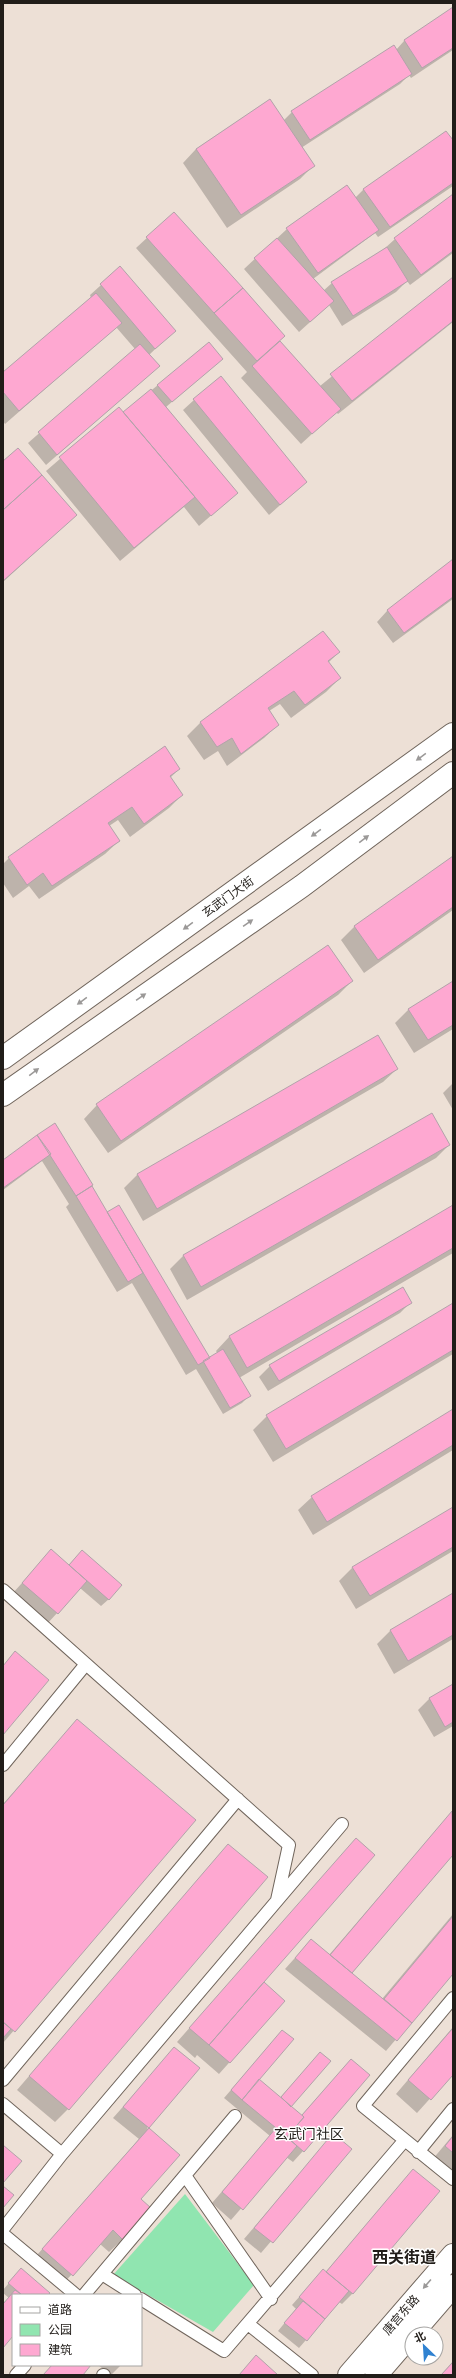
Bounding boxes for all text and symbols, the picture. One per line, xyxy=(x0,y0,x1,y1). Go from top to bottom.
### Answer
one-way arrow xyxy=(416,753,427,761)
one-way arrow xyxy=(311,829,321,837)
one-way arrow xyxy=(359,835,370,843)
street label: 玄武门大街 xyxy=(200,874,256,920)
one-way arrow xyxy=(242,919,253,927)
one-way arrow xyxy=(182,921,193,930)
one-way arrow xyxy=(136,993,146,1001)
one-way arrow xyxy=(77,997,88,1006)
one-way arrow xyxy=(29,1068,40,1076)
district label: 玄武门社区 xyxy=(274,2126,344,2143)
district label: 西关街道 xyxy=(372,2248,436,2267)
one-way arrow xyxy=(423,2279,432,2289)
street label: 唐宫东路 xyxy=(380,2292,422,2338)
legend xyxy=(12,2294,142,2366)
text: 道路 xyxy=(48,2303,72,2317)
text: 公园 xyxy=(48,2323,72,2337)
north arrow xyxy=(404,2326,444,2366)
text: 北 xyxy=(412,2329,428,2346)
text: 建筑 xyxy=(48,2343,72,2357)

